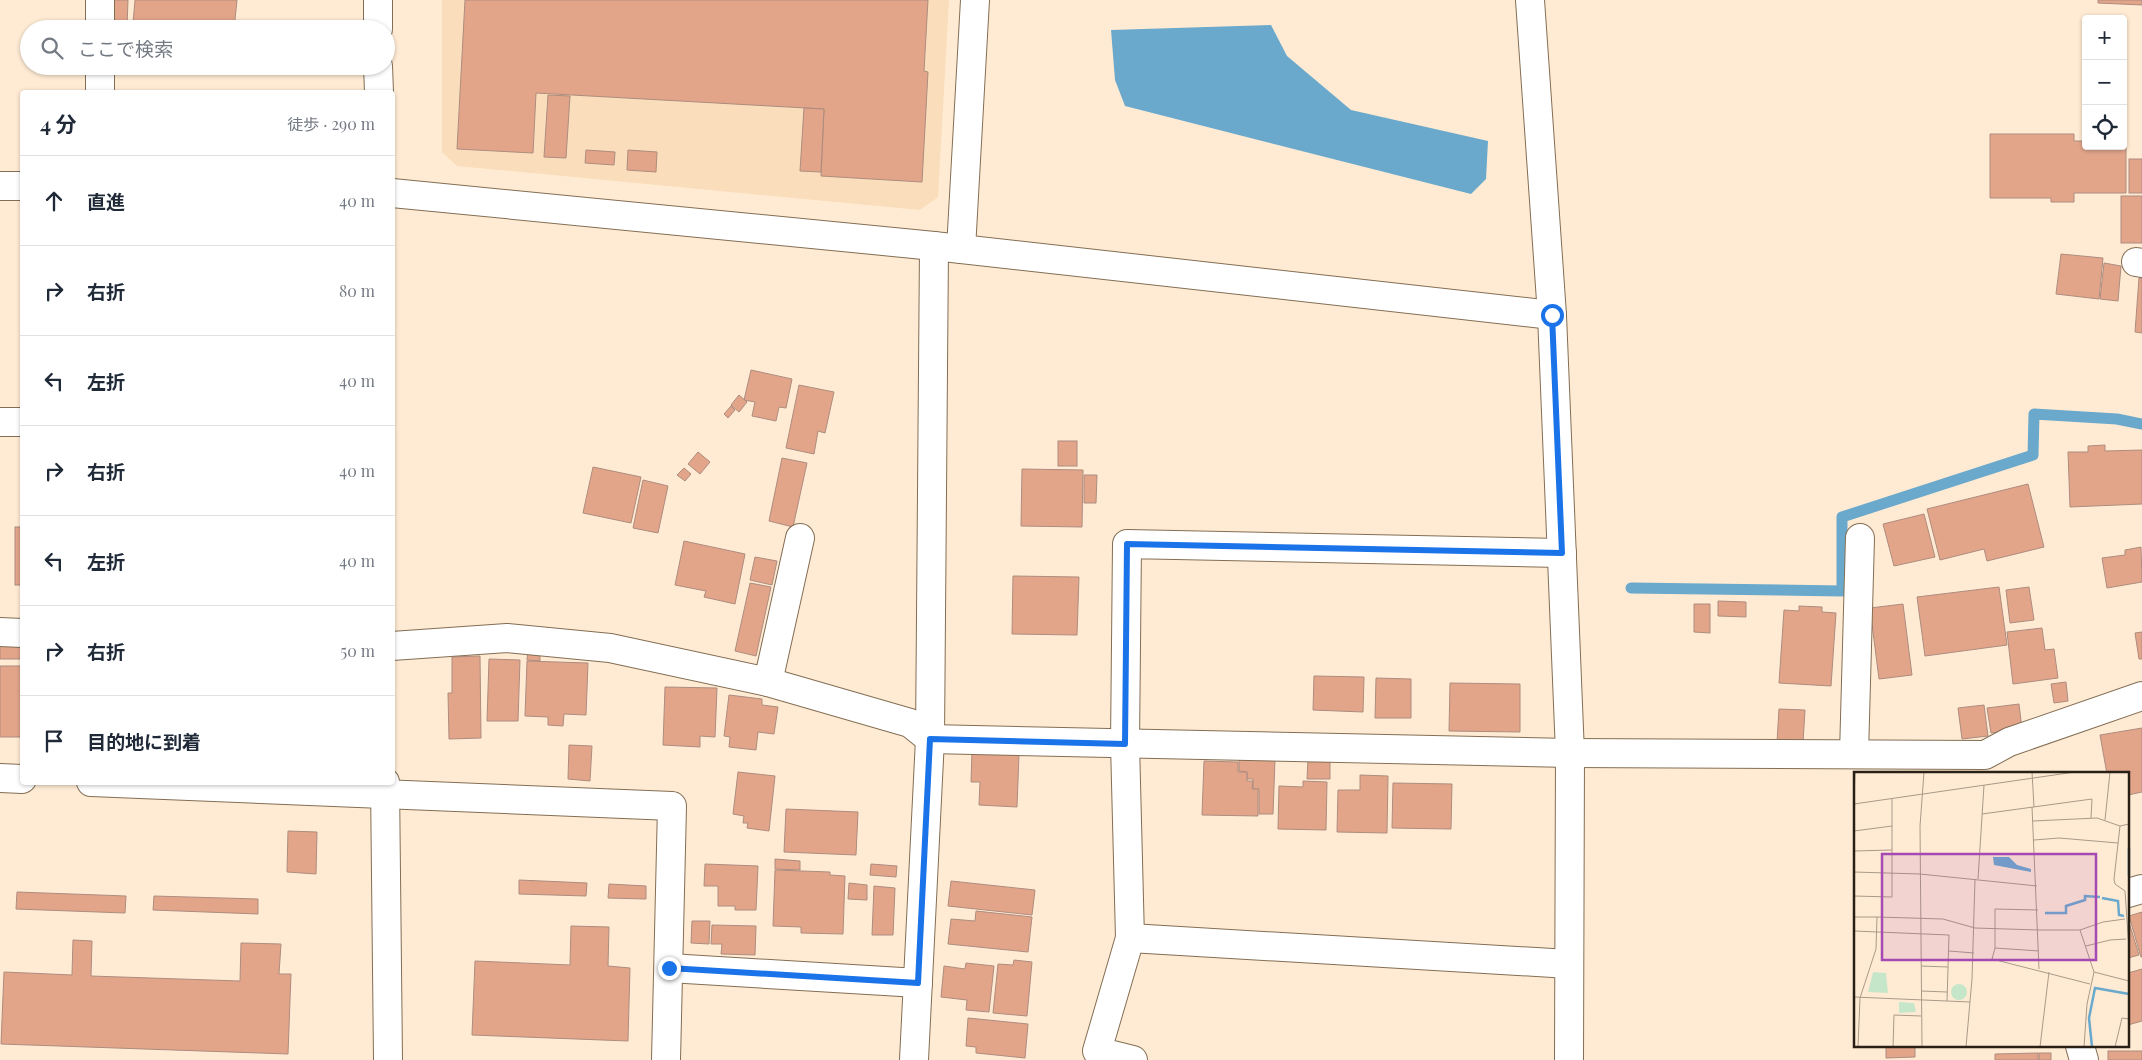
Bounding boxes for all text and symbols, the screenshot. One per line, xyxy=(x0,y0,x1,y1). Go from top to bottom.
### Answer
map controls xyxy=(2082,15,2127,150)
button: + xyxy=(2082,15,2127,60)
search box xyxy=(20,20,395,75)
icon: search xyxy=(38,34,66,62)
text: ここで検索 xyxy=(78,35,173,61)
button: − xyxy=(2082,60,2127,105)
button: locate xyxy=(2082,105,2127,150)
text: 4 分 xyxy=(40,109,77,137)
text: 徒歩 · 290 m xyxy=(287,113,375,134)
icon: ahead xyxy=(40,187,68,215)
text: 直進 xyxy=(87,188,125,214)
text: 40 m xyxy=(339,190,375,211)
icon: right xyxy=(40,277,68,305)
text: 右折 xyxy=(87,278,125,304)
text: 80 m xyxy=(339,280,375,301)
route start xyxy=(1541,304,1564,327)
icon: left xyxy=(40,367,68,395)
text: 左折 xyxy=(87,368,125,394)
text: 40 m xyxy=(339,370,375,391)
icon: right xyxy=(40,457,68,485)
text: 右折 xyxy=(87,458,125,484)
text: 40 m xyxy=(339,460,375,481)
icon: left xyxy=(40,547,68,575)
text: 左折 xyxy=(87,548,125,574)
text: 40 m xyxy=(339,550,375,571)
icon: right xyxy=(40,637,68,665)
text: 右折 xyxy=(87,638,125,664)
text: 50 m xyxy=(341,640,375,661)
icon: arrive xyxy=(40,727,68,755)
text: 目的地に到着 xyxy=(87,728,201,754)
inset map xyxy=(1854,772,2130,1048)
route end xyxy=(658,957,681,980)

